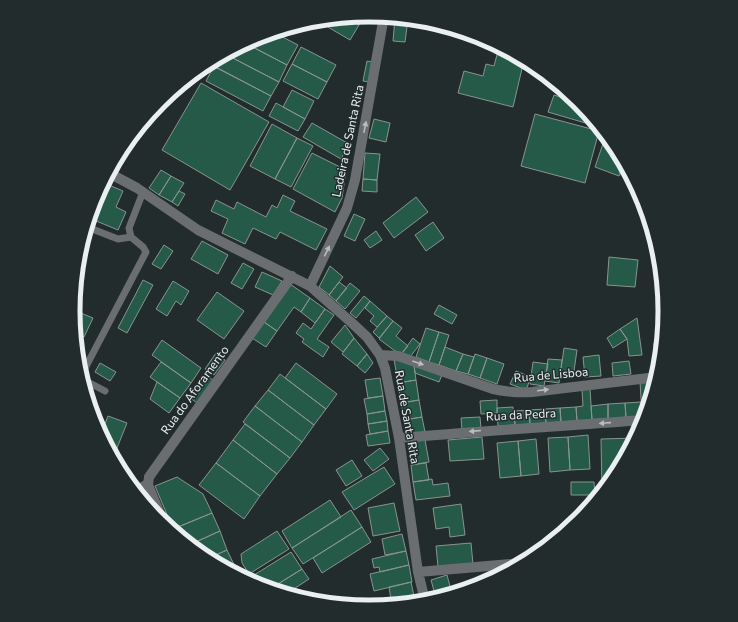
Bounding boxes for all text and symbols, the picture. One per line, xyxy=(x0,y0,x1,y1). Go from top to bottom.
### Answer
street label: Ladeira de Santa Rita xyxy=(328,83,366,198)
one-way arrow xyxy=(362,121,368,134)
one-way arrow xyxy=(324,245,330,257)
street label: Rua do Aforamento xyxy=(157,342,231,436)
one-way arrow xyxy=(412,360,424,366)
street label: Rua de Lisboa xyxy=(513,364,589,384)
street label: Rua de Santa Rita xyxy=(393,369,423,465)
one-way arrow xyxy=(537,387,549,394)
street label: Rua da Pedra xyxy=(485,405,556,423)
one-way arrow xyxy=(599,419,611,426)
one-way arrow xyxy=(469,428,481,435)

